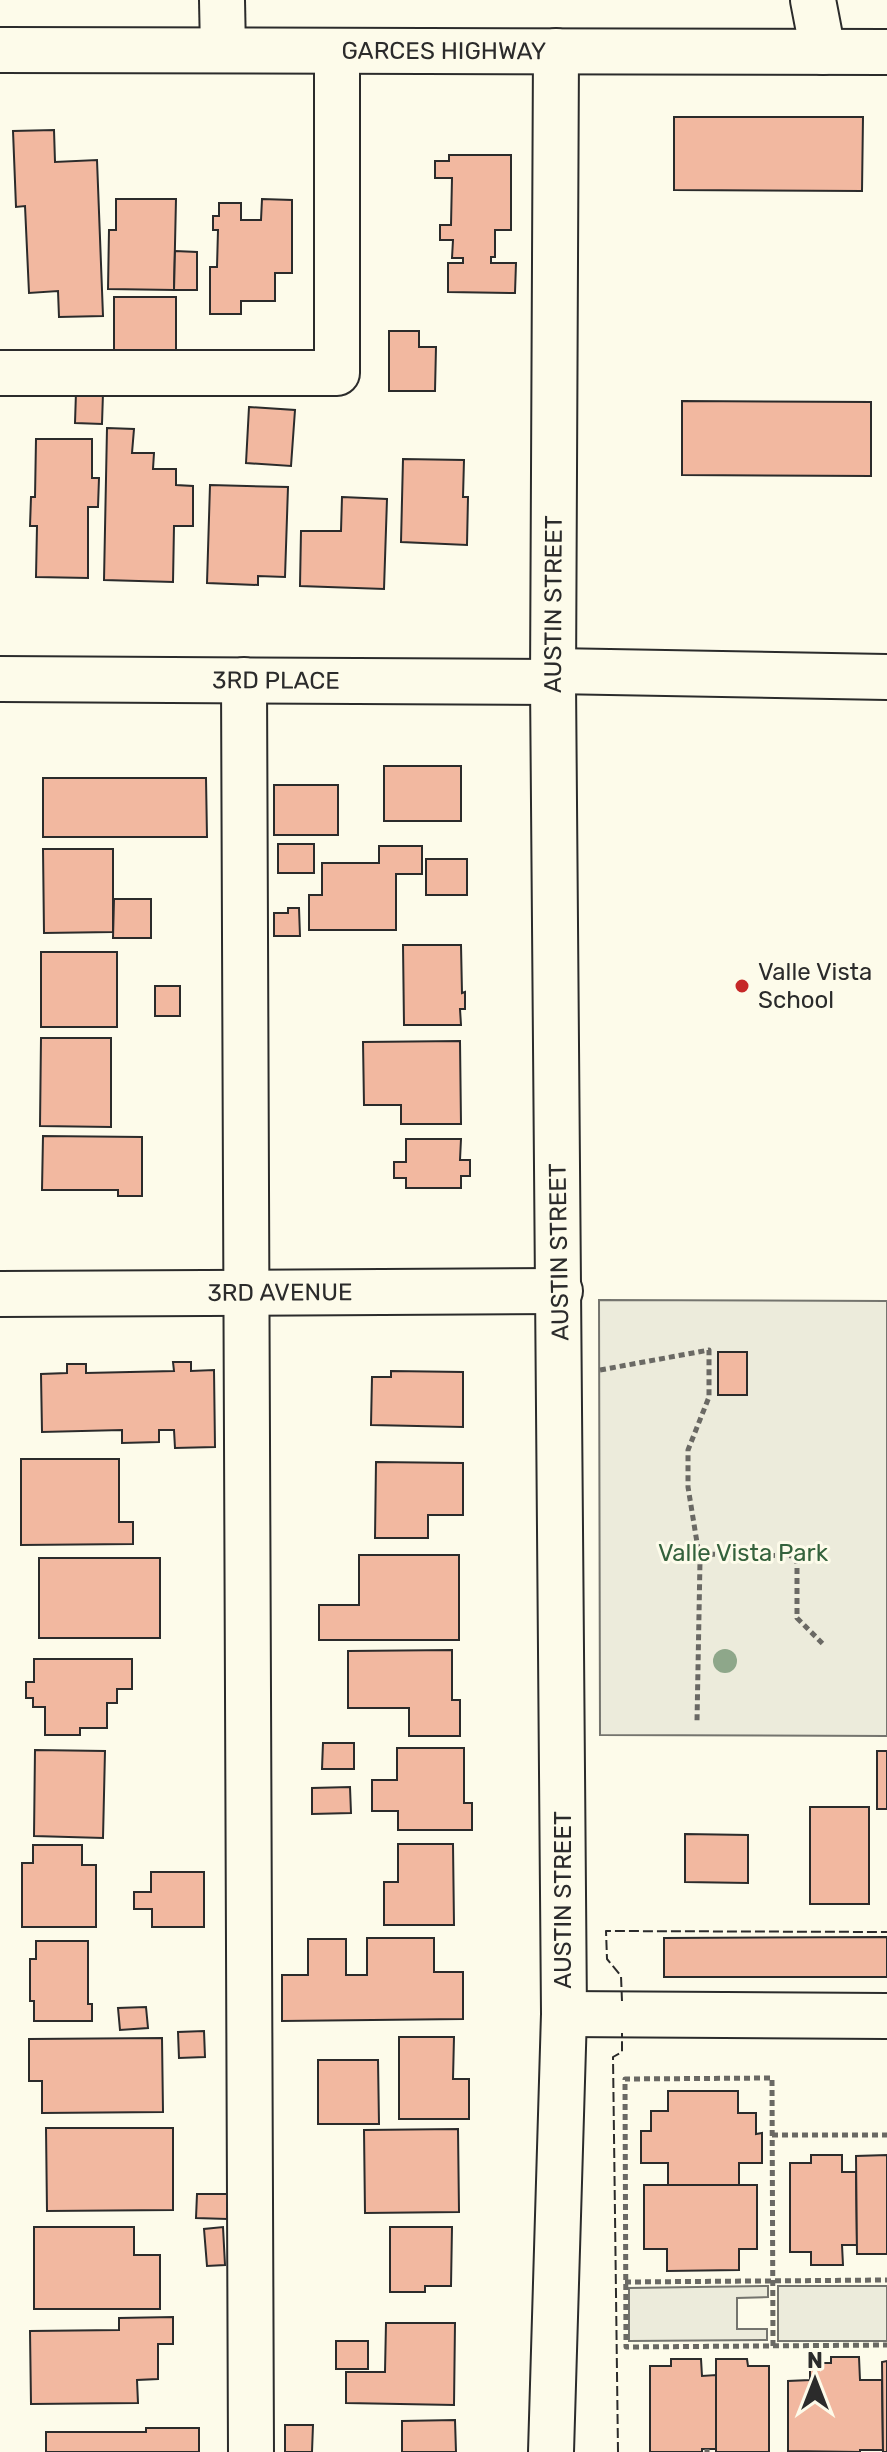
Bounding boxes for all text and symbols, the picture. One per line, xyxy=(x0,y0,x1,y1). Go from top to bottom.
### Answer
street label: GARCES HIGHWAY xyxy=(342,37,546,65)
street label: AUSTIN STREET xyxy=(539,515,568,693)
street label: 3RD PLACE xyxy=(212,666,340,695)
place label: Valle Vista School xyxy=(758,958,872,1014)
marker: Valle Vista School xyxy=(733,977,751,995)
street label: AUSTIN STREET xyxy=(543,1163,575,1341)
street label: 3RD AVENUE xyxy=(207,1278,353,1307)
park label: Valle Vista Park xyxy=(658,1539,829,1567)
street label: AUSTIN STREET xyxy=(549,1811,577,1989)
north arrow xyxy=(775,2340,855,2420)
text: N xyxy=(807,2347,823,2374)

